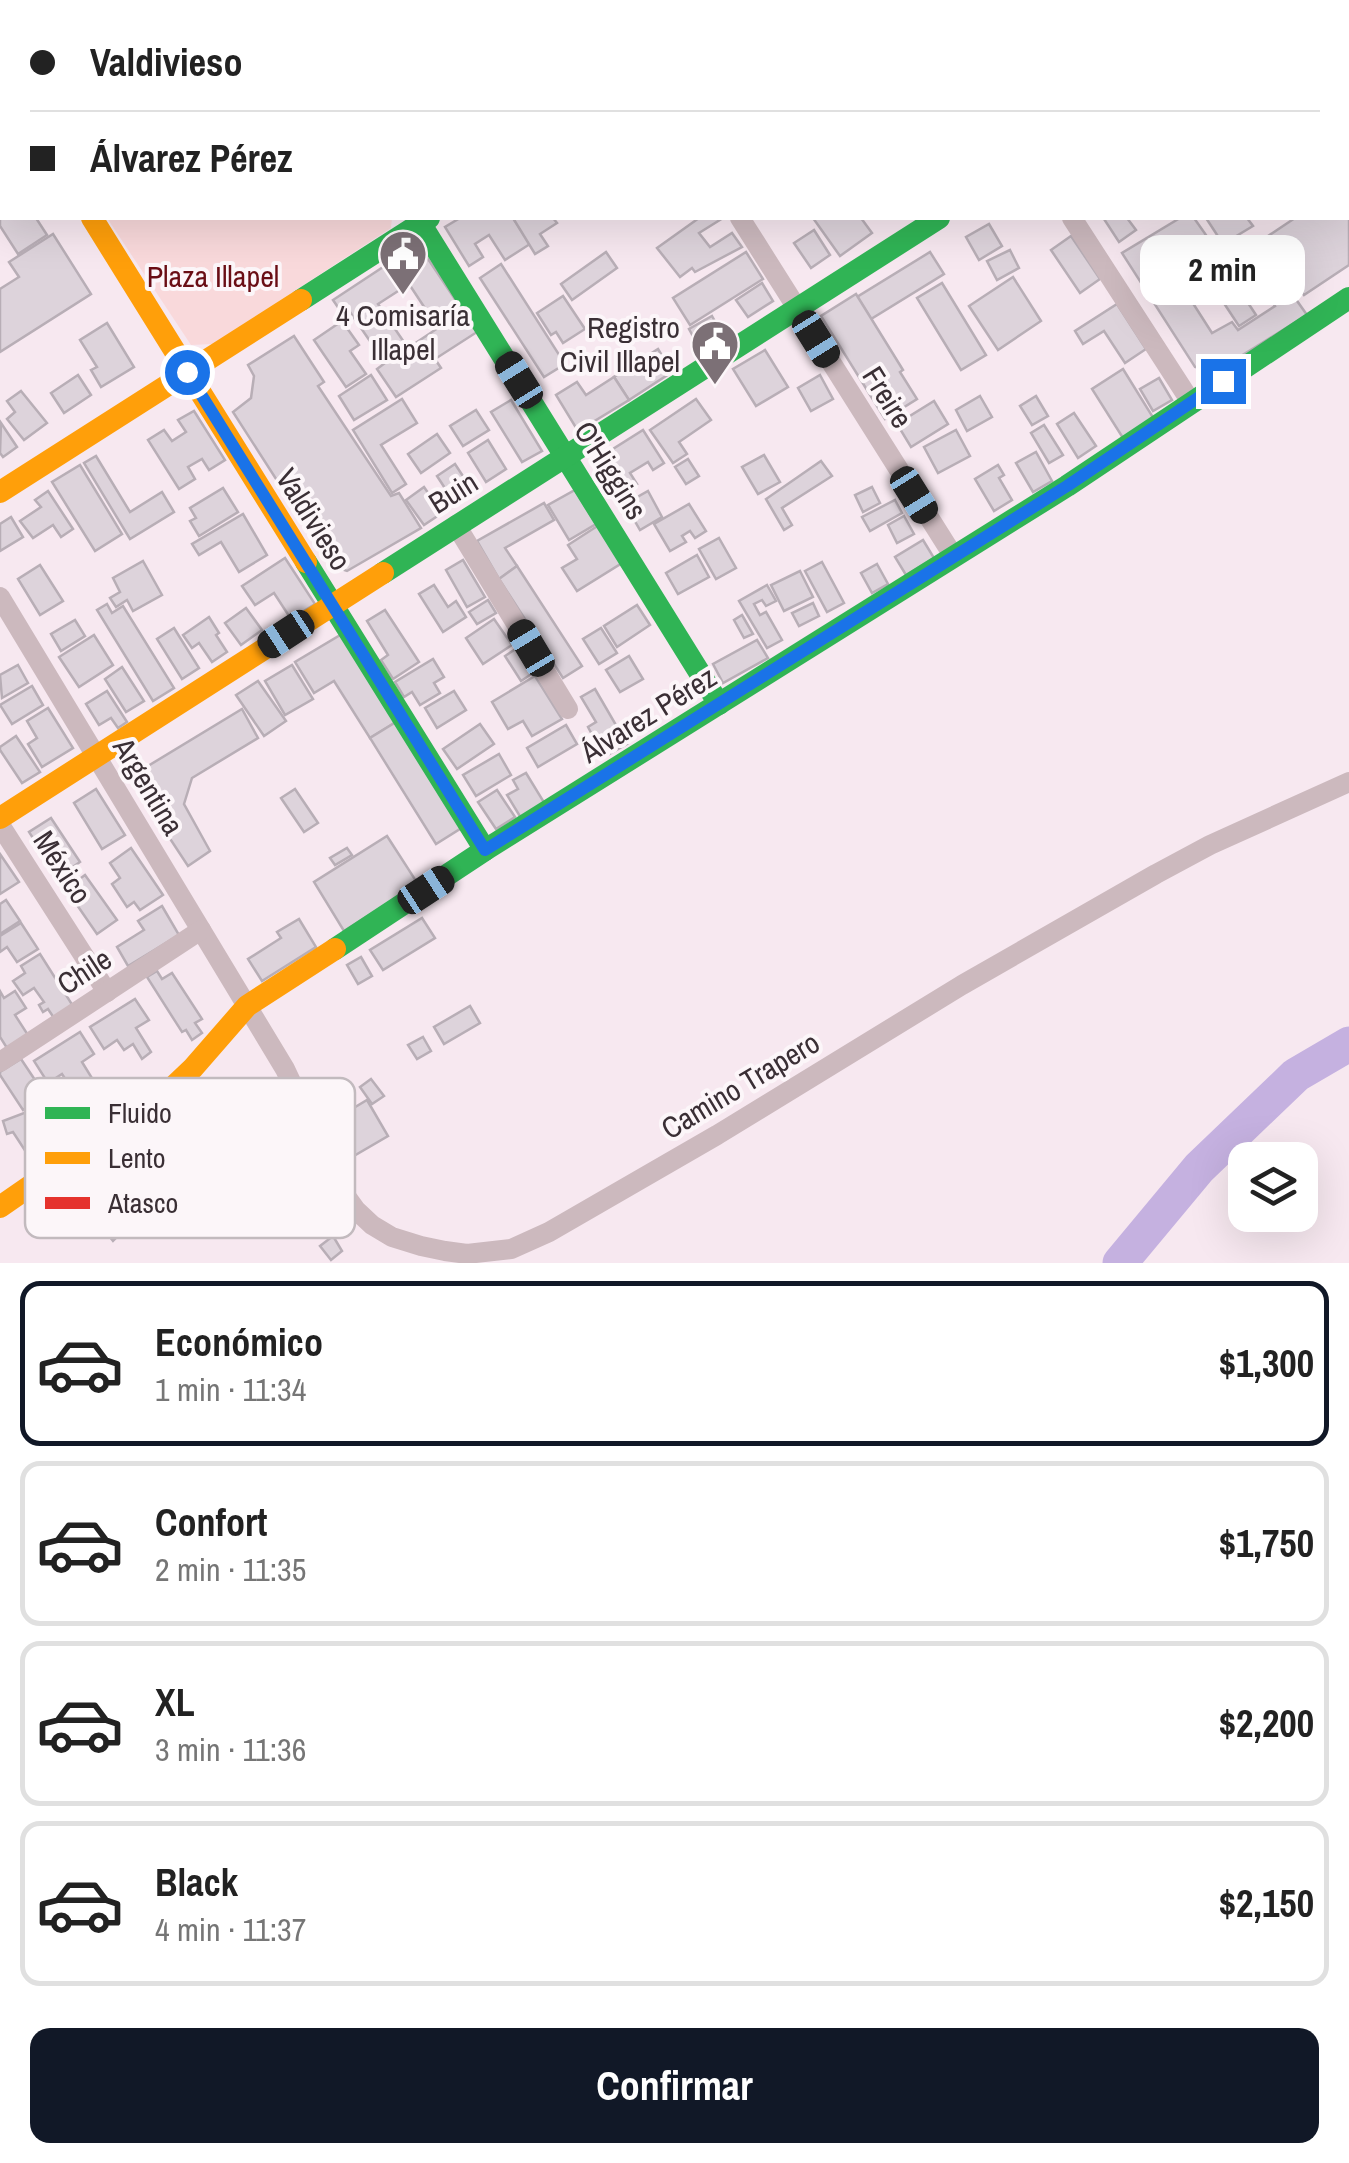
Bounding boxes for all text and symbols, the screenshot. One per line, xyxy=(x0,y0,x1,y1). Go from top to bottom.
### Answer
text: Valdivieso xyxy=(90,37,242,88)
text: Álvarez Pérez xyxy=(90,133,293,184)
public building icon: 4 Comisaría Illapel xyxy=(377,228,429,296)
callout: 2 min xyxy=(1140,236,1306,306)
text: 2 min xyxy=(1188,248,1257,291)
park label: Plaza Illapel xyxy=(147,256,279,296)
place label: 4 Comisaría Illapel xyxy=(336,295,470,369)
car xyxy=(787,306,845,372)
place label: Registro Civil Illapel xyxy=(560,307,680,381)
public building icon: Registro Civil Illapel xyxy=(689,318,741,386)
car xyxy=(490,347,548,413)
route start xyxy=(165,350,210,395)
street label: Freire xyxy=(854,359,922,435)
route end xyxy=(1201,359,1246,404)
street label: O'Higgins xyxy=(565,413,657,527)
street label: Valdivieso xyxy=(267,460,361,578)
street label: Buin xyxy=(421,462,485,522)
car xyxy=(885,462,943,528)
car xyxy=(253,605,319,663)
car xyxy=(503,615,559,681)
street label: Álvarez Pérez xyxy=(572,656,724,772)
street label: Argentina xyxy=(104,729,194,842)
street label: México xyxy=(25,823,101,911)
car xyxy=(393,861,459,919)
street label: Chile xyxy=(49,939,119,1003)
street label: Camino Trapero xyxy=(654,1022,826,1148)
legend xyxy=(25,1078,355,1238)
text: Fluido xyxy=(108,1094,172,1132)
text: Lento xyxy=(108,1139,165,1177)
map controls xyxy=(1228,1142,1318,1232)
button: layers xyxy=(1228,1142,1318,1232)
text: Atasco xyxy=(107,1184,178,1222)
text: Económico xyxy=(155,1317,323,1368)
icon: car xyxy=(35,1319,125,1409)
text: $1,300 xyxy=(1219,1338,1314,1389)
text: 1 min · 11:34 xyxy=(155,1368,306,1411)
text: Confort xyxy=(155,1497,267,1548)
icon: car xyxy=(35,1499,125,1589)
text: $1,750 xyxy=(1219,1518,1314,1569)
text: 2 min · 11:35 xyxy=(155,1548,306,1591)
text: XL xyxy=(155,1677,195,1728)
icon: car xyxy=(35,1679,125,1769)
text: $2,200 xyxy=(1219,1698,1314,1749)
text: 3 min · 11:36 xyxy=(155,1728,306,1771)
text: Black xyxy=(155,1857,238,1908)
icon: car xyxy=(35,1859,125,1949)
text: $2,150 xyxy=(1219,1878,1314,1929)
text: 4 min · 11:37 xyxy=(155,1908,306,1951)
button: Confirmar xyxy=(30,2028,1319,2143)

